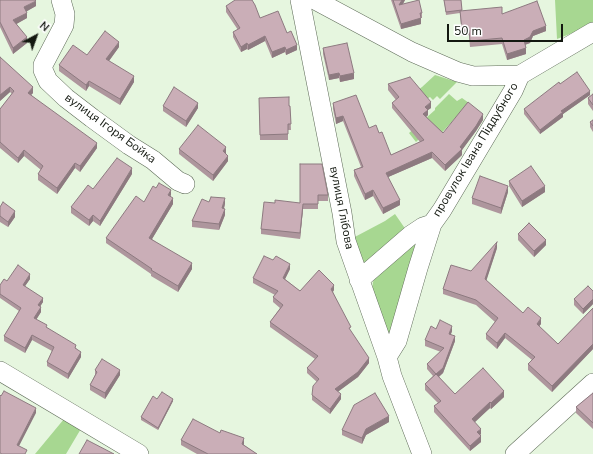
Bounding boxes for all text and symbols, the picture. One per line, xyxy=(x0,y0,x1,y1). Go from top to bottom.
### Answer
north arrow xyxy=(16,16,56,56)
scale bar xyxy=(449,16,565,42)
text: N xyxy=(36,18,52,35)
text: 50 m xyxy=(454,23,482,39)
street label: провулок Івана Піддубного xyxy=(430,80,522,220)
street label: вулиця Ігоря Бойка xyxy=(62,91,158,167)
street label: вулиця Глібова xyxy=(326,165,356,251)

